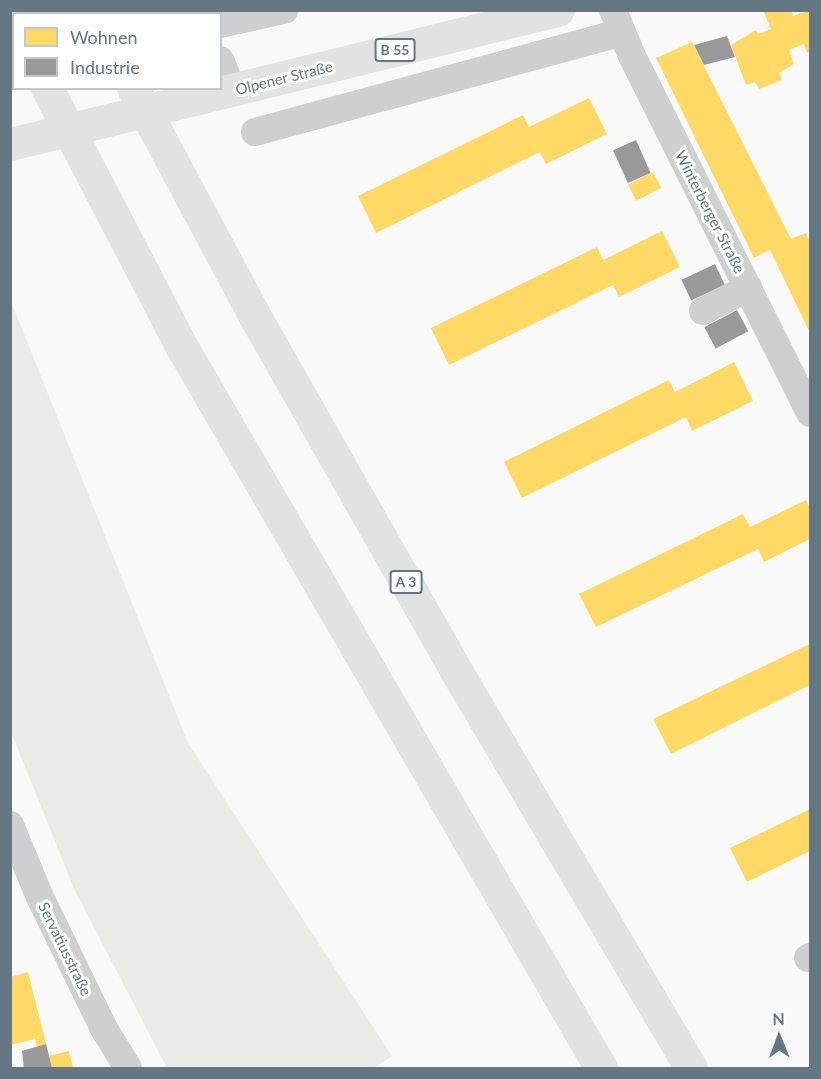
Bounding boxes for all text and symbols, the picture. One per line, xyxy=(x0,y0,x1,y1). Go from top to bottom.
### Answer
legend xyxy=(12,12,222,90)
text: Wohnen xyxy=(70,26,137,48)
road number: B 55 xyxy=(374,39,416,61)
text: Industrie xyxy=(70,56,140,78)
street label: Olpener Straße xyxy=(233,57,335,99)
street label: Winterberger Straße xyxy=(671,148,749,276)
road number: A 3 xyxy=(388,571,424,593)
street label: Servatiusstraße xyxy=(35,899,95,999)
north arrow xyxy=(749,1007,809,1067)
text: N xyxy=(772,1009,785,1028)

